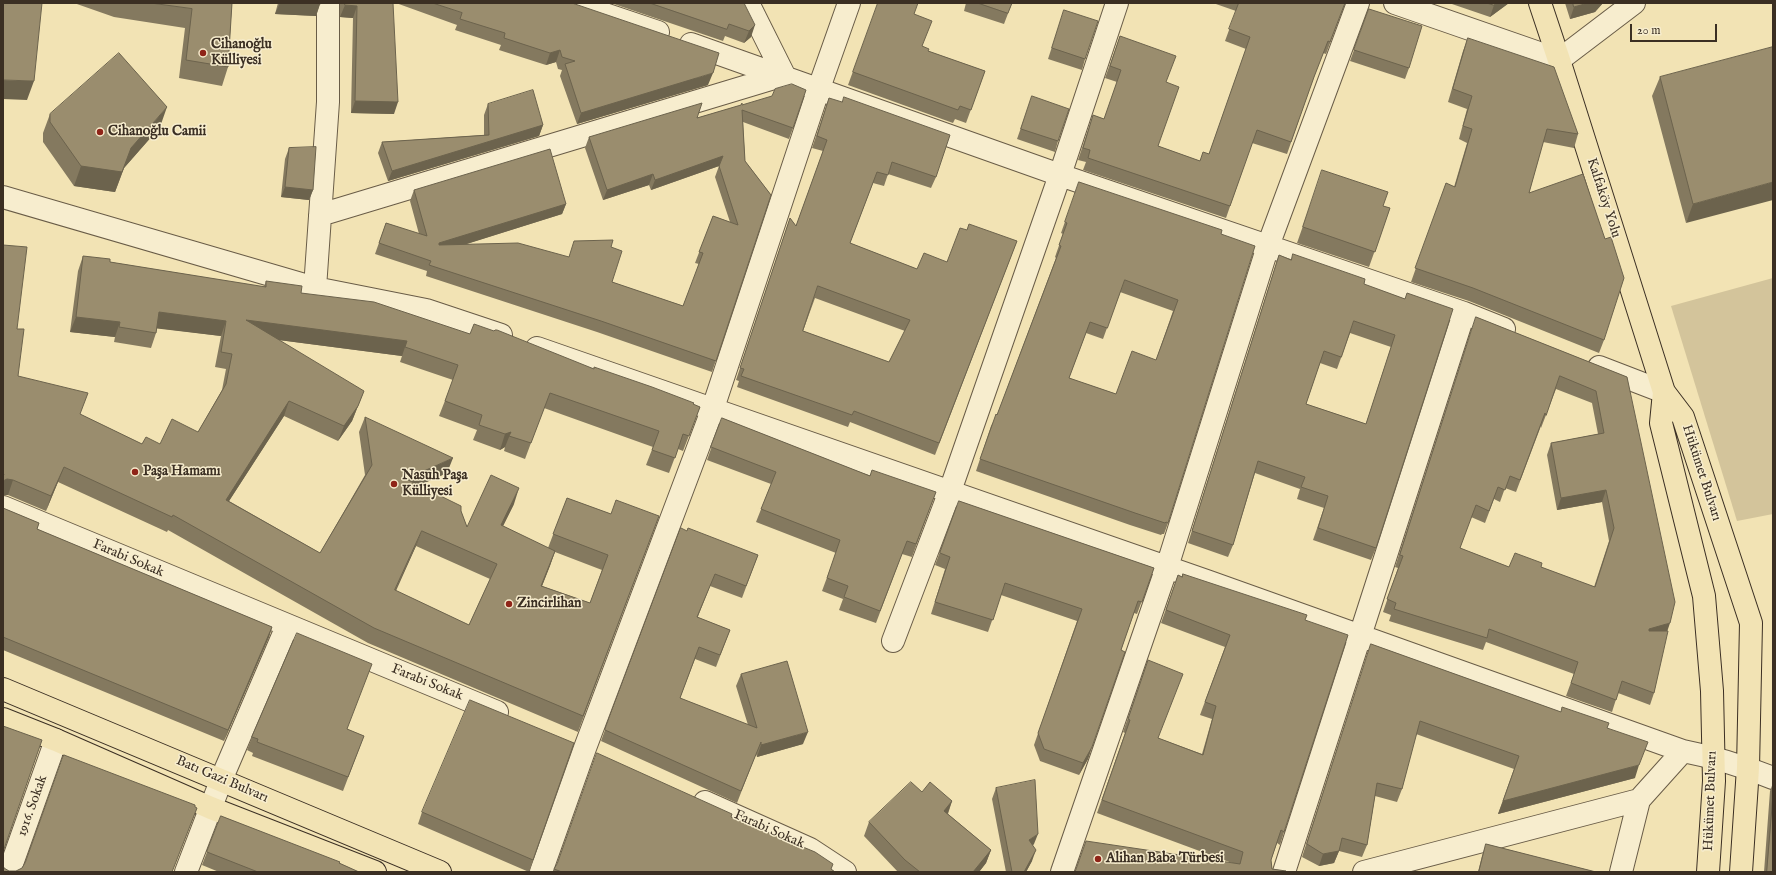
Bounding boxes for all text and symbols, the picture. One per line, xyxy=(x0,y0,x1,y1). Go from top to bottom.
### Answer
scale bar xyxy=(1632,16,1719,42)
text: 20 m xyxy=(1637,23,1660,38)
place label: Cihanoğlu Külliyesi xyxy=(211,37,272,70)
marker: Cihanoğlu Külliyesi xyxy=(198,48,208,58)
place label: Cihanoğlu Camii xyxy=(108,124,206,140)
marker: Cihanoğlu Camii xyxy=(95,127,105,137)
street label: Kalfaköy Yolu xyxy=(1582,156,1624,240)
street label: Hükümet Bulvarı xyxy=(1678,423,1724,523)
place label: Paşa Hamamı xyxy=(143,464,221,480)
marker: Paşa Hamamı xyxy=(130,467,140,477)
place label: Nasuh Paşa Külliyesi xyxy=(402,468,467,500)
marker: Nasuh Paşa Külliyesi xyxy=(389,479,399,489)
street label: Farabi Sokak xyxy=(90,536,166,582)
place label: Zincirlihan xyxy=(517,596,581,612)
marker: Zincirlihan xyxy=(504,599,514,609)
street label: Farabi Sokak xyxy=(389,661,465,705)
street label: Hükümet Bulvarı xyxy=(1701,751,1721,851)
street label: Batı Gazi Bulvarı xyxy=(173,753,271,807)
street label: 1916. Sokak xyxy=(14,773,52,839)
street label: Farabi Sokak xyxy=(731,807,807,853)
place label: Alihan Baba Türbesi xyxy=(1106,851,1224,867)
marker: Alihan Baba Türbesi xyxy=(1093,854,1103,864)

